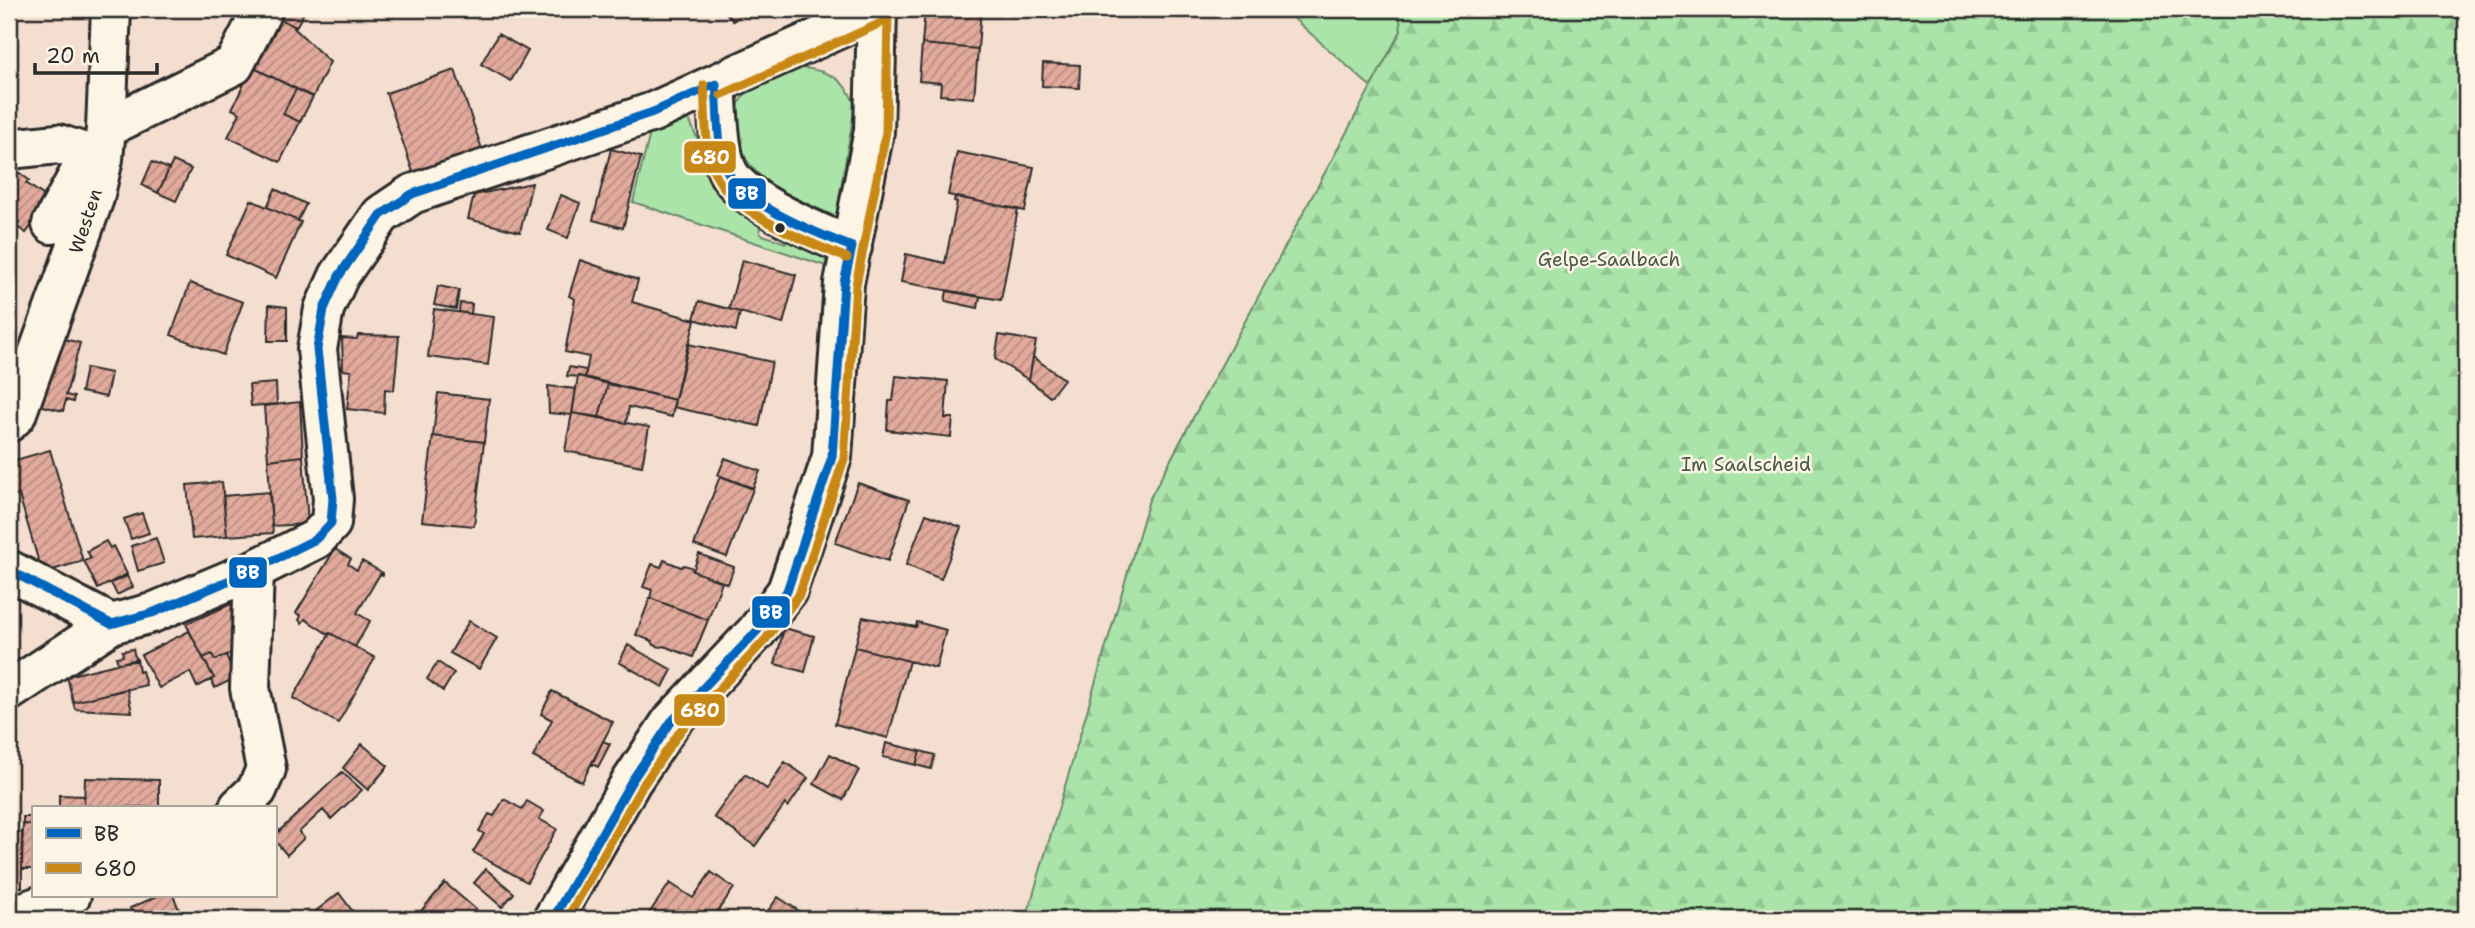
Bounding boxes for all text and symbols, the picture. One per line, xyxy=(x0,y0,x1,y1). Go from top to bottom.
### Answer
scale bar xyxy=(35,32,158,76)
text: 20 m xyxy=(46,42,100,70)
line badge: 680 xyxy=(683,140,737,174)
text: 680 xyxy=(690,145,730,170)
line badge: BB xyxy=(727,177,767,210)
text: BB xyxy=(735,181,759,206)
street label: Westen xyxy=(63,185,108,257)
unlabelled marker xyxy=(773,221,787,235)
park label: Gelpe-Saalbach xyxy=(1538,247,1680,272)
park label: Im Saalscheid xyxy=(1681,452,1811,477)
line badge: BB xyxy=(228,556,268,589)
text: BB xyxy=(236,560,260,585)
line badge: BB xyxy=(751,595,791,629)
text: BB xyxy=(759,600,783,625)
line badge: 680 xyxy=(673,693,726,727)
text: 680 xyxy=(680,698,720,723)
legend xyxy=(32,806,276,897)
text: BB xyxy=(94,820,119,848)
text: 680 xyxy=(94,855,137,883)

